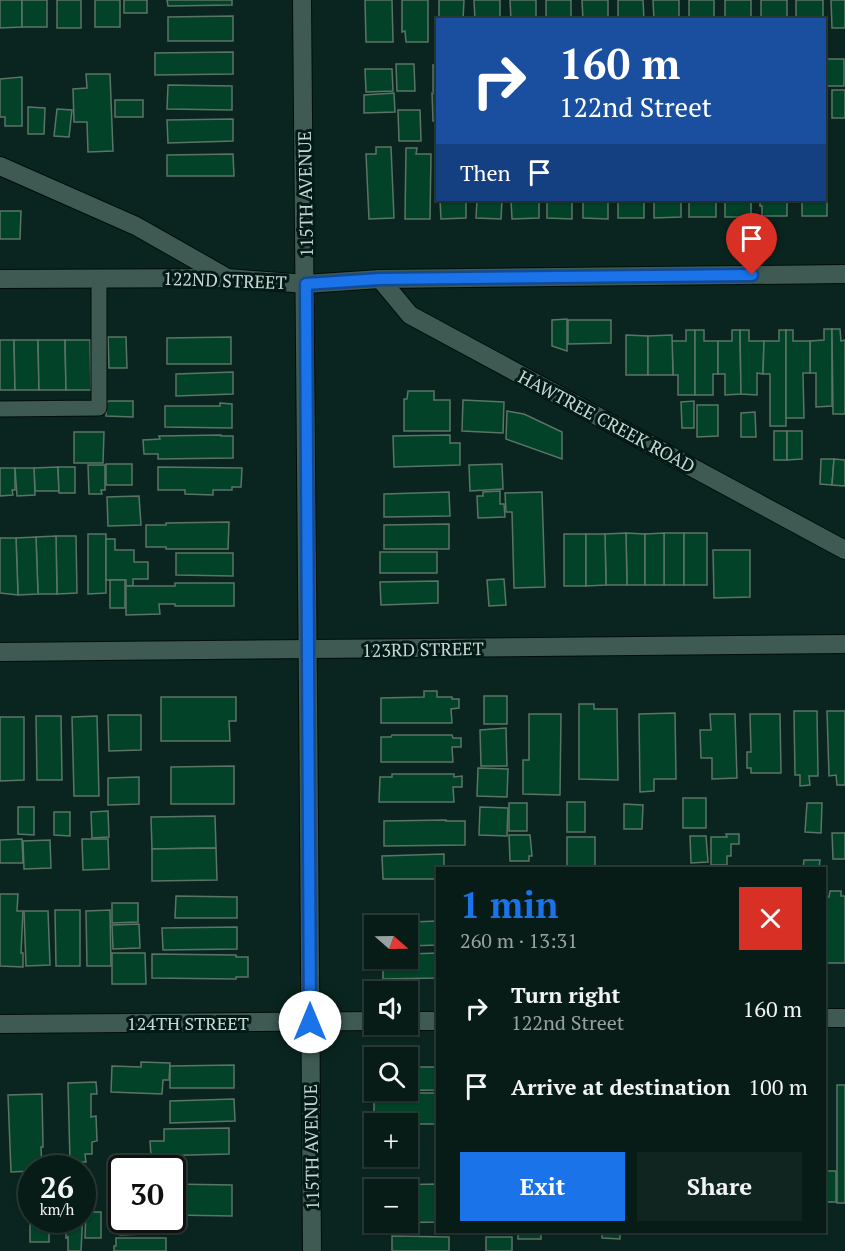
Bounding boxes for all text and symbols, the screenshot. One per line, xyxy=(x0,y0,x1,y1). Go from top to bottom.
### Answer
text: 160 m xyxy=(559,35,680,91)
icon: right xyxy=(460,42,538,120)
text: 122nd Street xyxy=(559,89,712,125)
street label: 115TH AVENUE xyxy=(292,131,318,257)
icon: arrive xyxy=(523,156,556,189)
text: Then xyxy=(460,158,511,187)
pin xyxy=(726,213,777,275)
icon: arrive xyxy=(735,222,768,255)
street label: 122ND STREET xyxy=(163,266,287,294)
street label: HAWTREE CREEK ROAD xyxy=(514,364,700,478)
street label: 123RD STREET xyxy=(362,636,484,662)
text: 1 min xyxy=(460,881,558,928)
button: close xyxy=(739,887,802,950)
north arrow xyxy=(364,915,418,969)
map controls xyxy=(364,915,418,1233)
text: 260 m · 13:31 xyxy=(460,927,578,954)
text: Turn right xyxy=(511,980,620,1009)
button: sound xyxy=(364,981,418,1035)
position arrow xyxy=(278,990,342,1054)
icon: right xyxy=(460,992,493,1025)
text: 160 m xyxy=(742,994,802,1023)
text: 122nd Street xyxy=(511,1009,624,1036)
street label: 124TH STREET xyxy=(127,1011,249,1035)
button: search xyxy=(364,1047,418,1101)
icon: arrive xyxy=(460,1070,493,1103)
text: Arrive at destination xyxy=(511,1072,730,1101)
text: 100 m xyxy=(748,1072,808,1101)
street label: 115TH AVENUE xyxy=(298,1084,324,1210)
button: + xyxy=(364,1113,418,1167)
button: Exit xyxy=(460,1152,625,1221)
button: Share xyxy=(637,1152,802,1221)
speed limit sign: 30 xyxy=(108,1155,186,1233)
text: 26 xyxy=(40,1167,74,1207)
button: − xyxy=(364,1179,418,1233)
text: km/h xyxy=(40,1199,74,1219)

